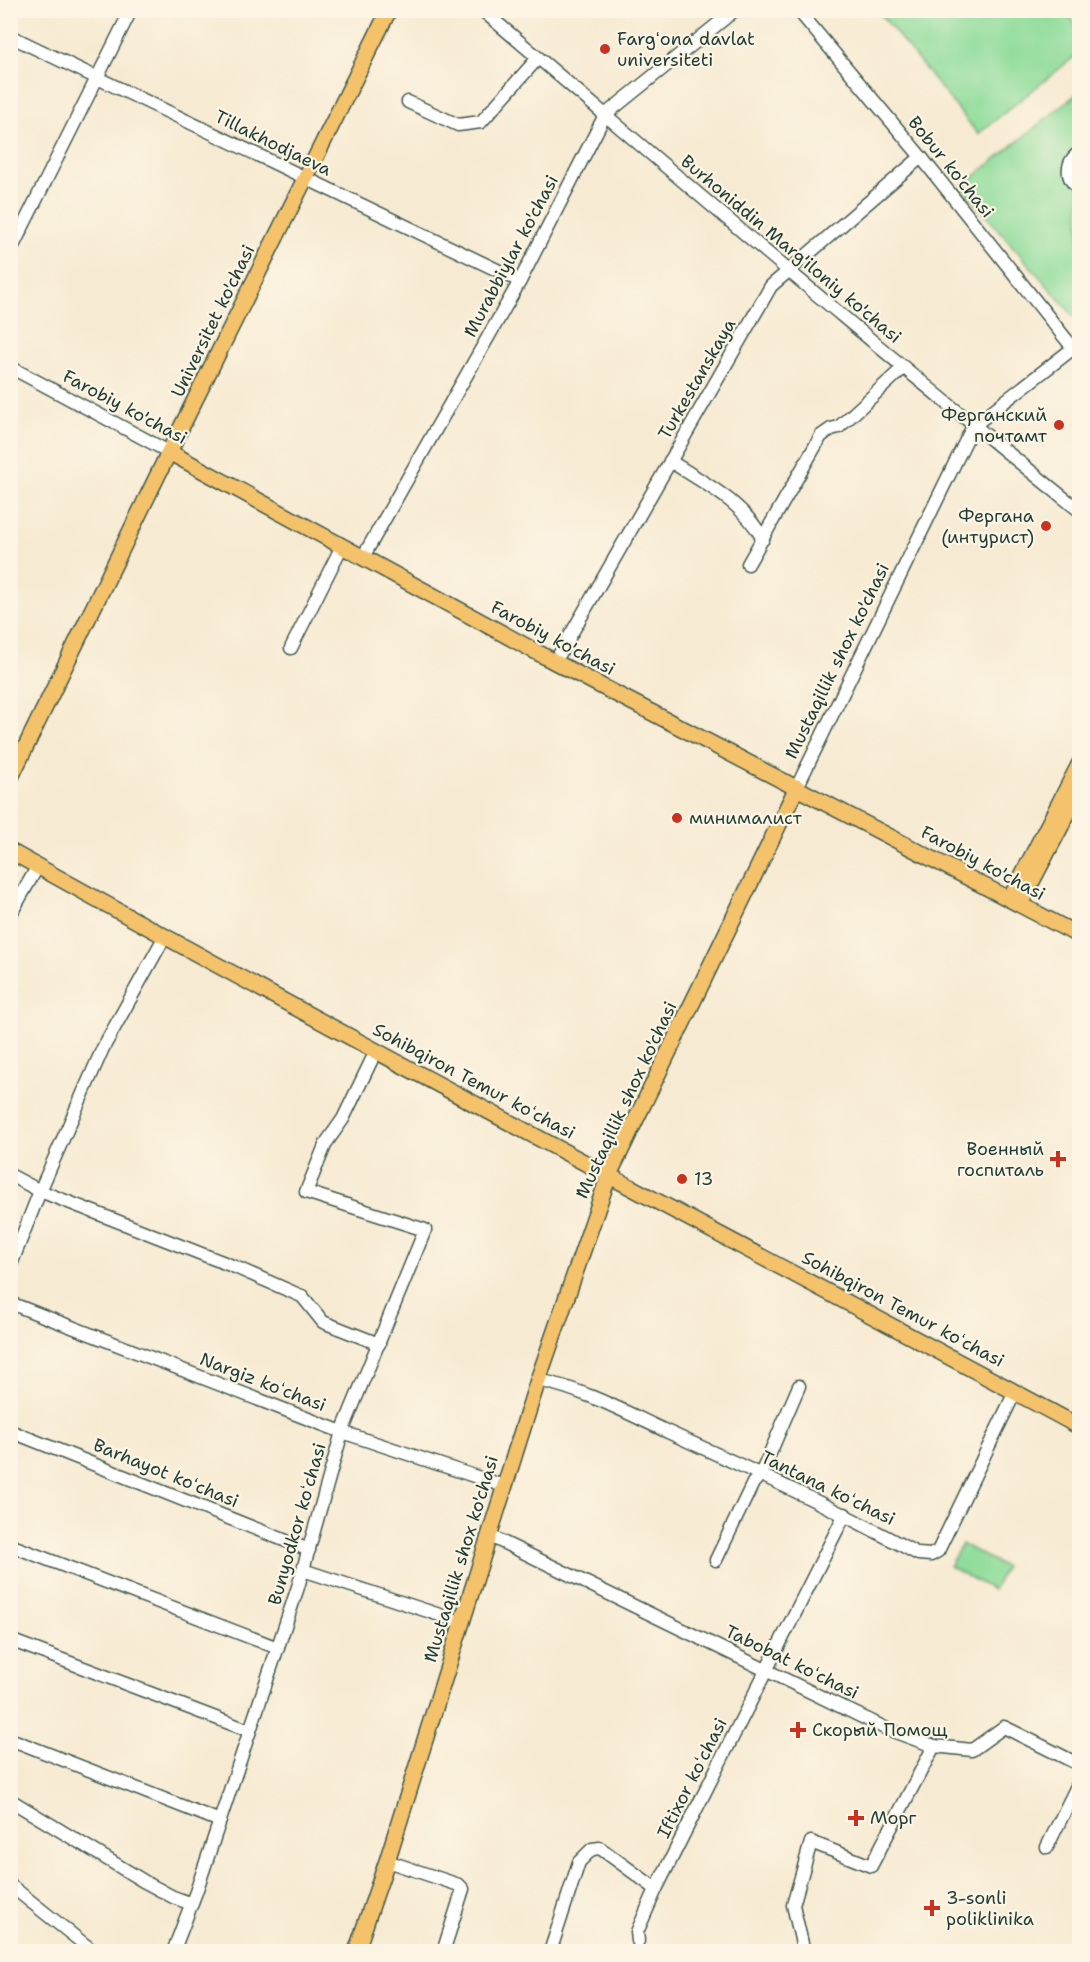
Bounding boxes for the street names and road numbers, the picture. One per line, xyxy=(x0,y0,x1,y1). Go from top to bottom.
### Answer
street label: Tillakhodjaeva xyxy=(211,104,335,182)
street label: Bobur ko'chasi xyxy=(903,111,999,223)
street label: Burhoniddin Marg'iloniy ko'chasi xyxy=(676,149,906,349)
street label: Murabbiylar ko'chasi xyxy=(458,171,564,341)
street label: Universitet ko'chasi xyxy=(166,241,260,401)
street label: Turkestanskaya xyxy=(653,314,741,444)
street label: Farobiy ko'chasi xyxy=(59,364,191,450)
street label: Mustaqillik shox ko'chasi xyxy=(779,559,895,763)
street label: Farobiy ko'chasi xyxy=(487,595,619,681)
street label: Farobiy ko'chasi xyxy=(917,820,1049,906)
street label: Mustaqillik shox ko'chasi xyxy=(570,997,682,1203)
street label: Sohibqiron Temur koʻchasi xyxy=(369,1017,579,1145)
street label: Sohibqiron Temur koʻchasi xyxy=(798,1245,1008,1373)
street label: Nargiz koʻchasi xyxy=(196,1347,330,1417)
street label: Barhayot koʻchasi xyxy=(90,1433,242,1513)
street label: Bunyodkor koʻchasi xyxy=(262,1440,332,1608)
street label: Tantana koʻchasi xyxy=(757,1445,899,1531)
street label: Mustaqillik shox ko'chasi xyxy=(418,1453,504,1665)
street label: Tabobat koʻchasi xyxy=(721,1619,863,1705)
street label: Iftixor koʻchasi xyxy=(651,1714,733,1842)

